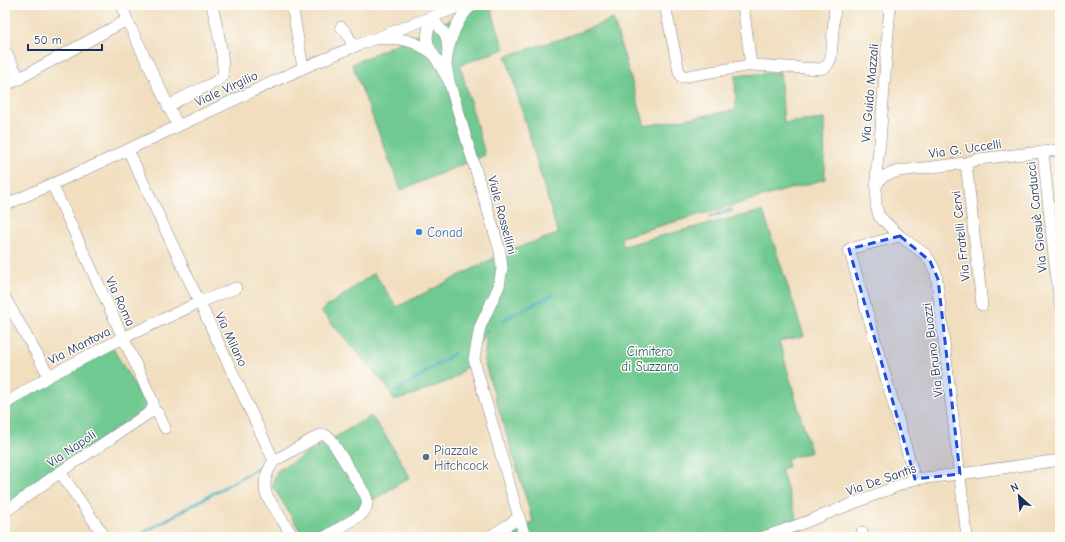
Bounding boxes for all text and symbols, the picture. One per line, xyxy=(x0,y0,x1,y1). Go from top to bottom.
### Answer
scale bar xyxy=(28,26,102,52)
text: 50 m xyxy=(34,33,62,47)
street label: Via Guido Mazzali xyxy=(858,43,881,143)
street label: Viale Virgilio xyxy=(192,67,260,110)
street label: Via G. Uccelli xyxy=(928,136,1002,161)
street label: Via Giosuè Carducci xyxy=(1023,161,1050,273)
street label: Viale Rossellini xyxy=(485,174,520,256)
street label: Via Fratelli Cervi xyxy=(948,190,973,282)
place label: Conad xyxy=(427,225,463,240)
marker: Conad xyxy=(414,227,424,237)
street label: Via Roma xyxy=(103,274,139,328)
street label: Via Bruno Buozzi xyxy=(919,302,946,398)
street label: Via Milano xyxy=(212,310,251,369)
street label: Via Mantova xyxy=(46,323,113,367)
park label: Cimitero di Suzzara xyxy=(621,344,679,374)
street label: Via Napoli xyxy=(44,427,99,470)
place label: Piazzale Hitchcock xyxy=(434,443,489,473)
marker: Piazzale Hitchcock xyxy=(421,452,431,462)
street label: Via De Santis xyxy=(844,460,918,498)
north arrow xyxy=(999,476,1039,516)
text: N xyxy=(1009,480,1021,495)

